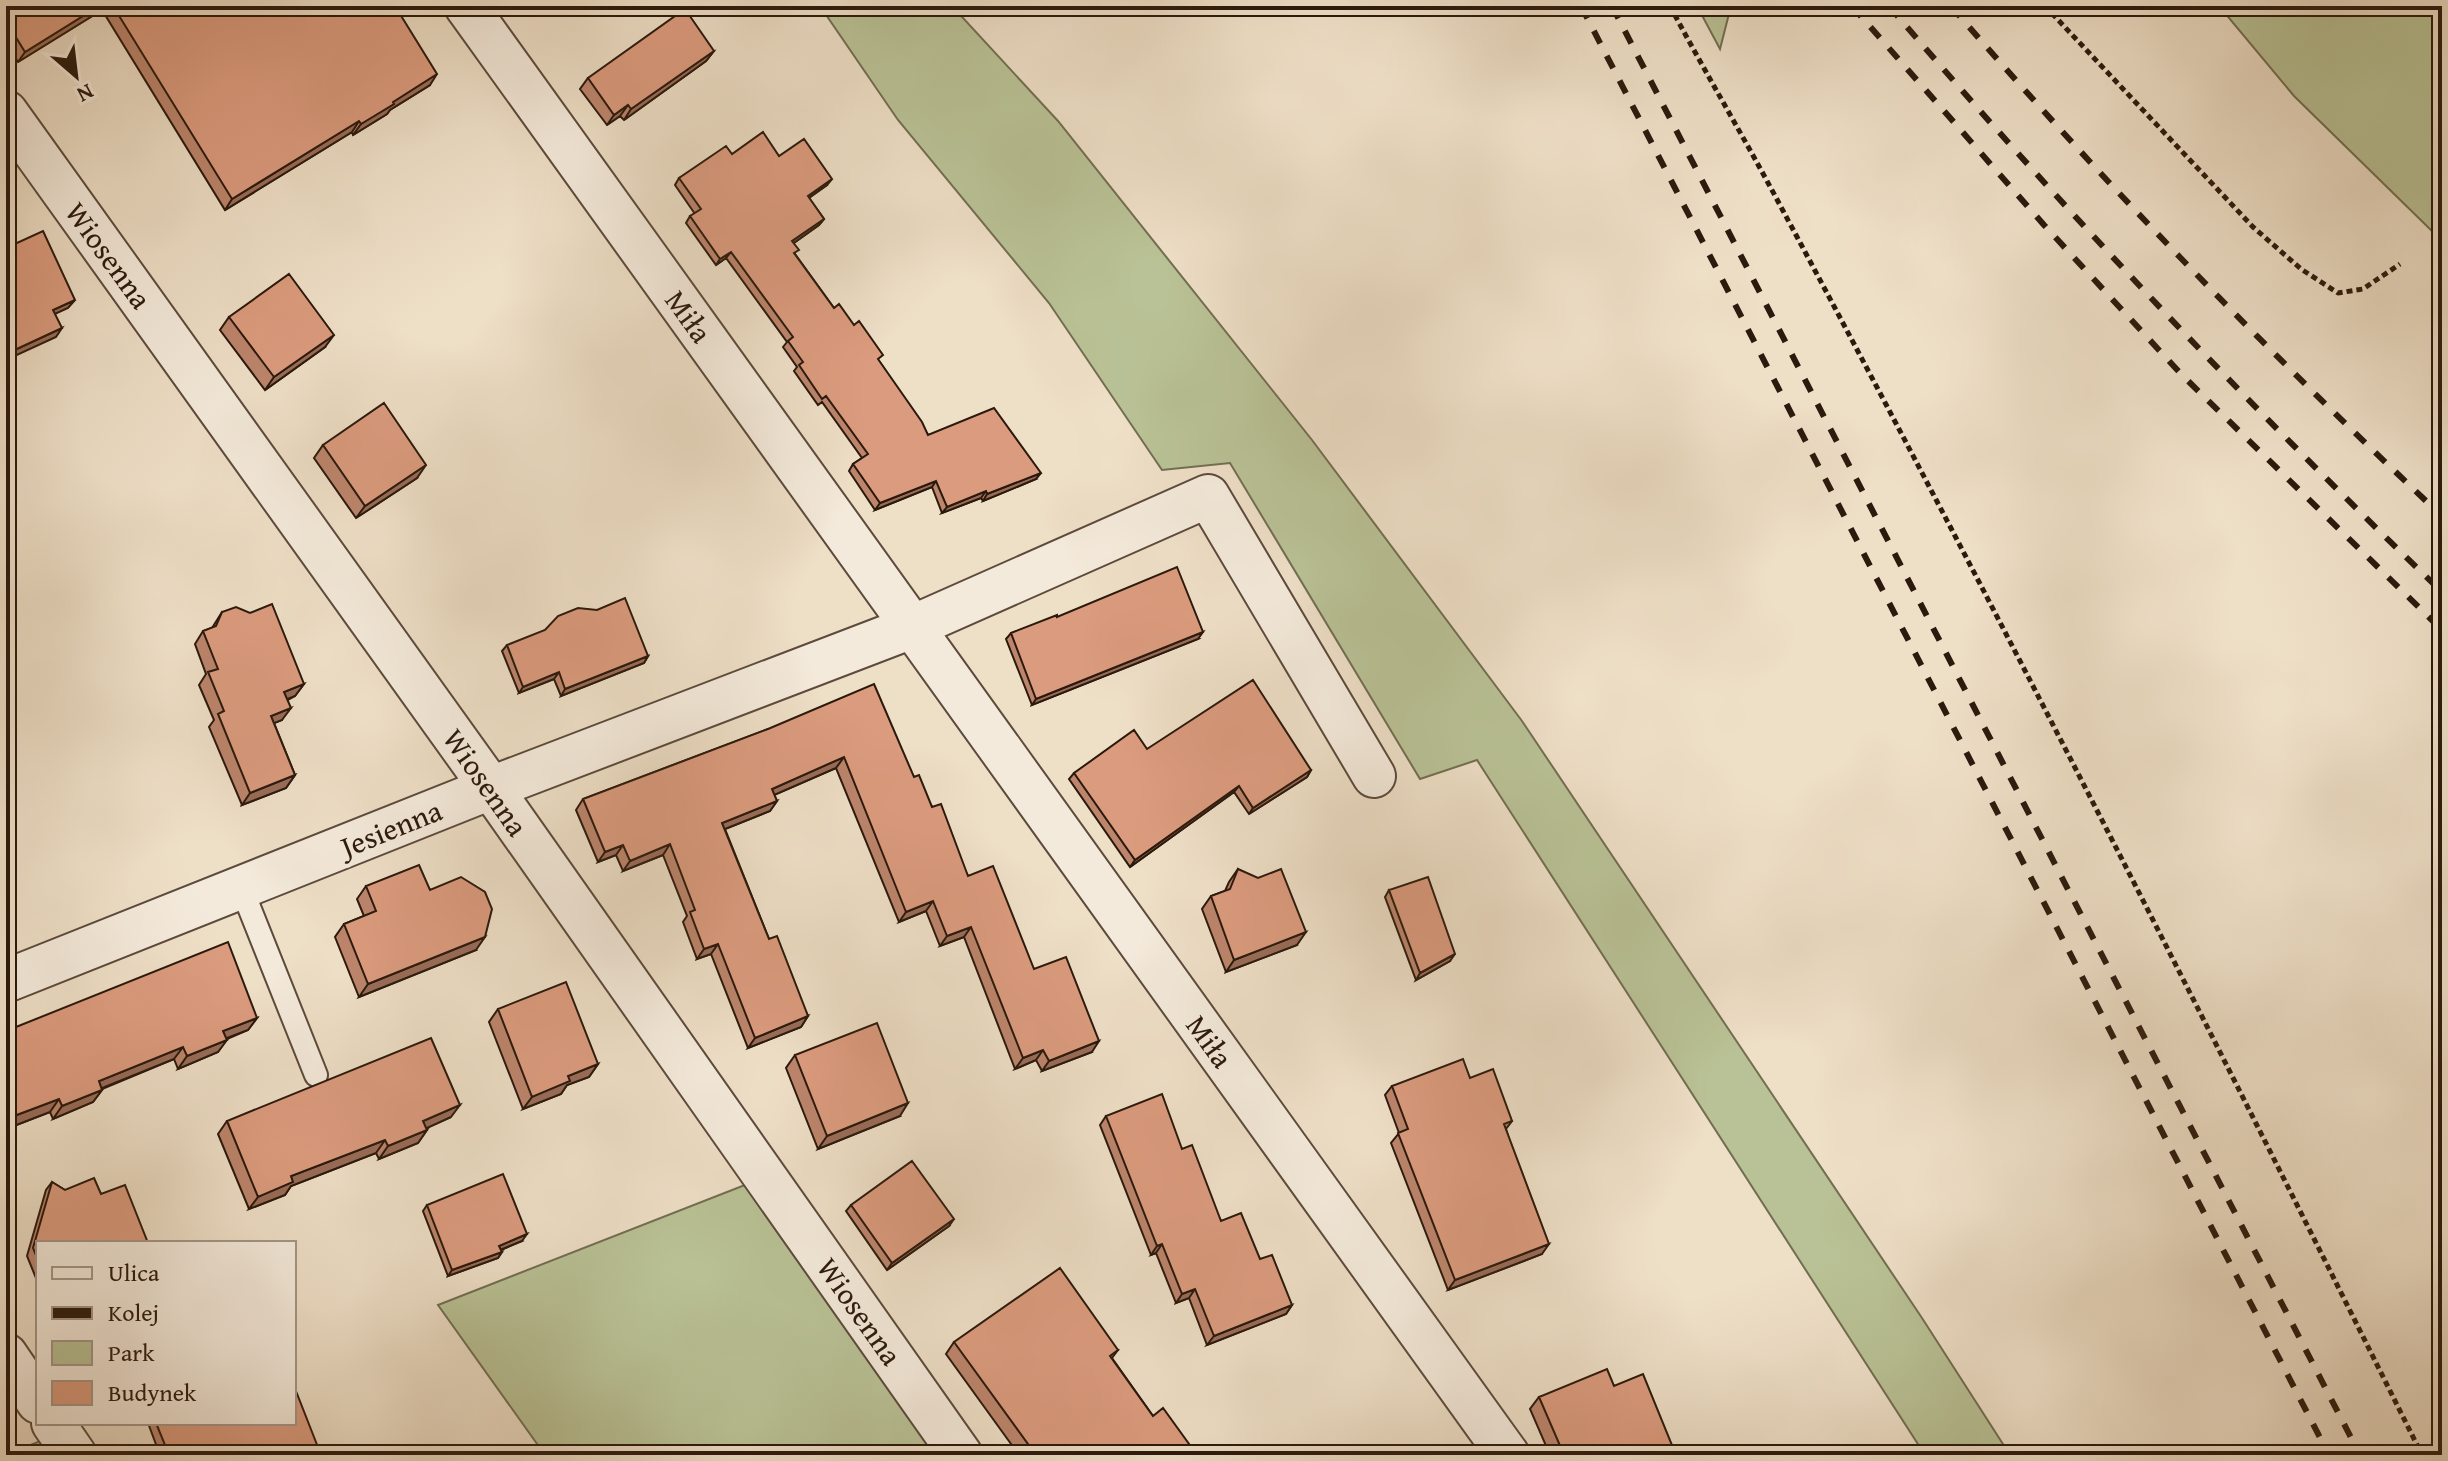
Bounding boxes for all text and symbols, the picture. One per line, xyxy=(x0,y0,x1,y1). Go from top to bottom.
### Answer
north arrow xyxy=(36,36,116,116)
text: N xyxy=(71,76,99,111)
street label: Wiosenna xyxy=(55,192,163,318)
street label: Miła xyxy=(655,280,723,352)
street label: Wiosenna xyxy=(433,719,539,845)
street label: Jesienna xyxy=(330,788,448,870)
street label: Miła xyxy=(1176,1005,1244,1077)
legend xyxy=(36,1241,296,1425)
street label: Wiosenna xyxy=(807,1248,913,1374)
text: Ulica xyxy=(108,1255,160,1290)
text: Kolej xyxy=(108,1295,159,1330)
text: Park xyxy=(108,1335,155,1370)
text: Budynek xyxy=(108,1375,197,1410)

